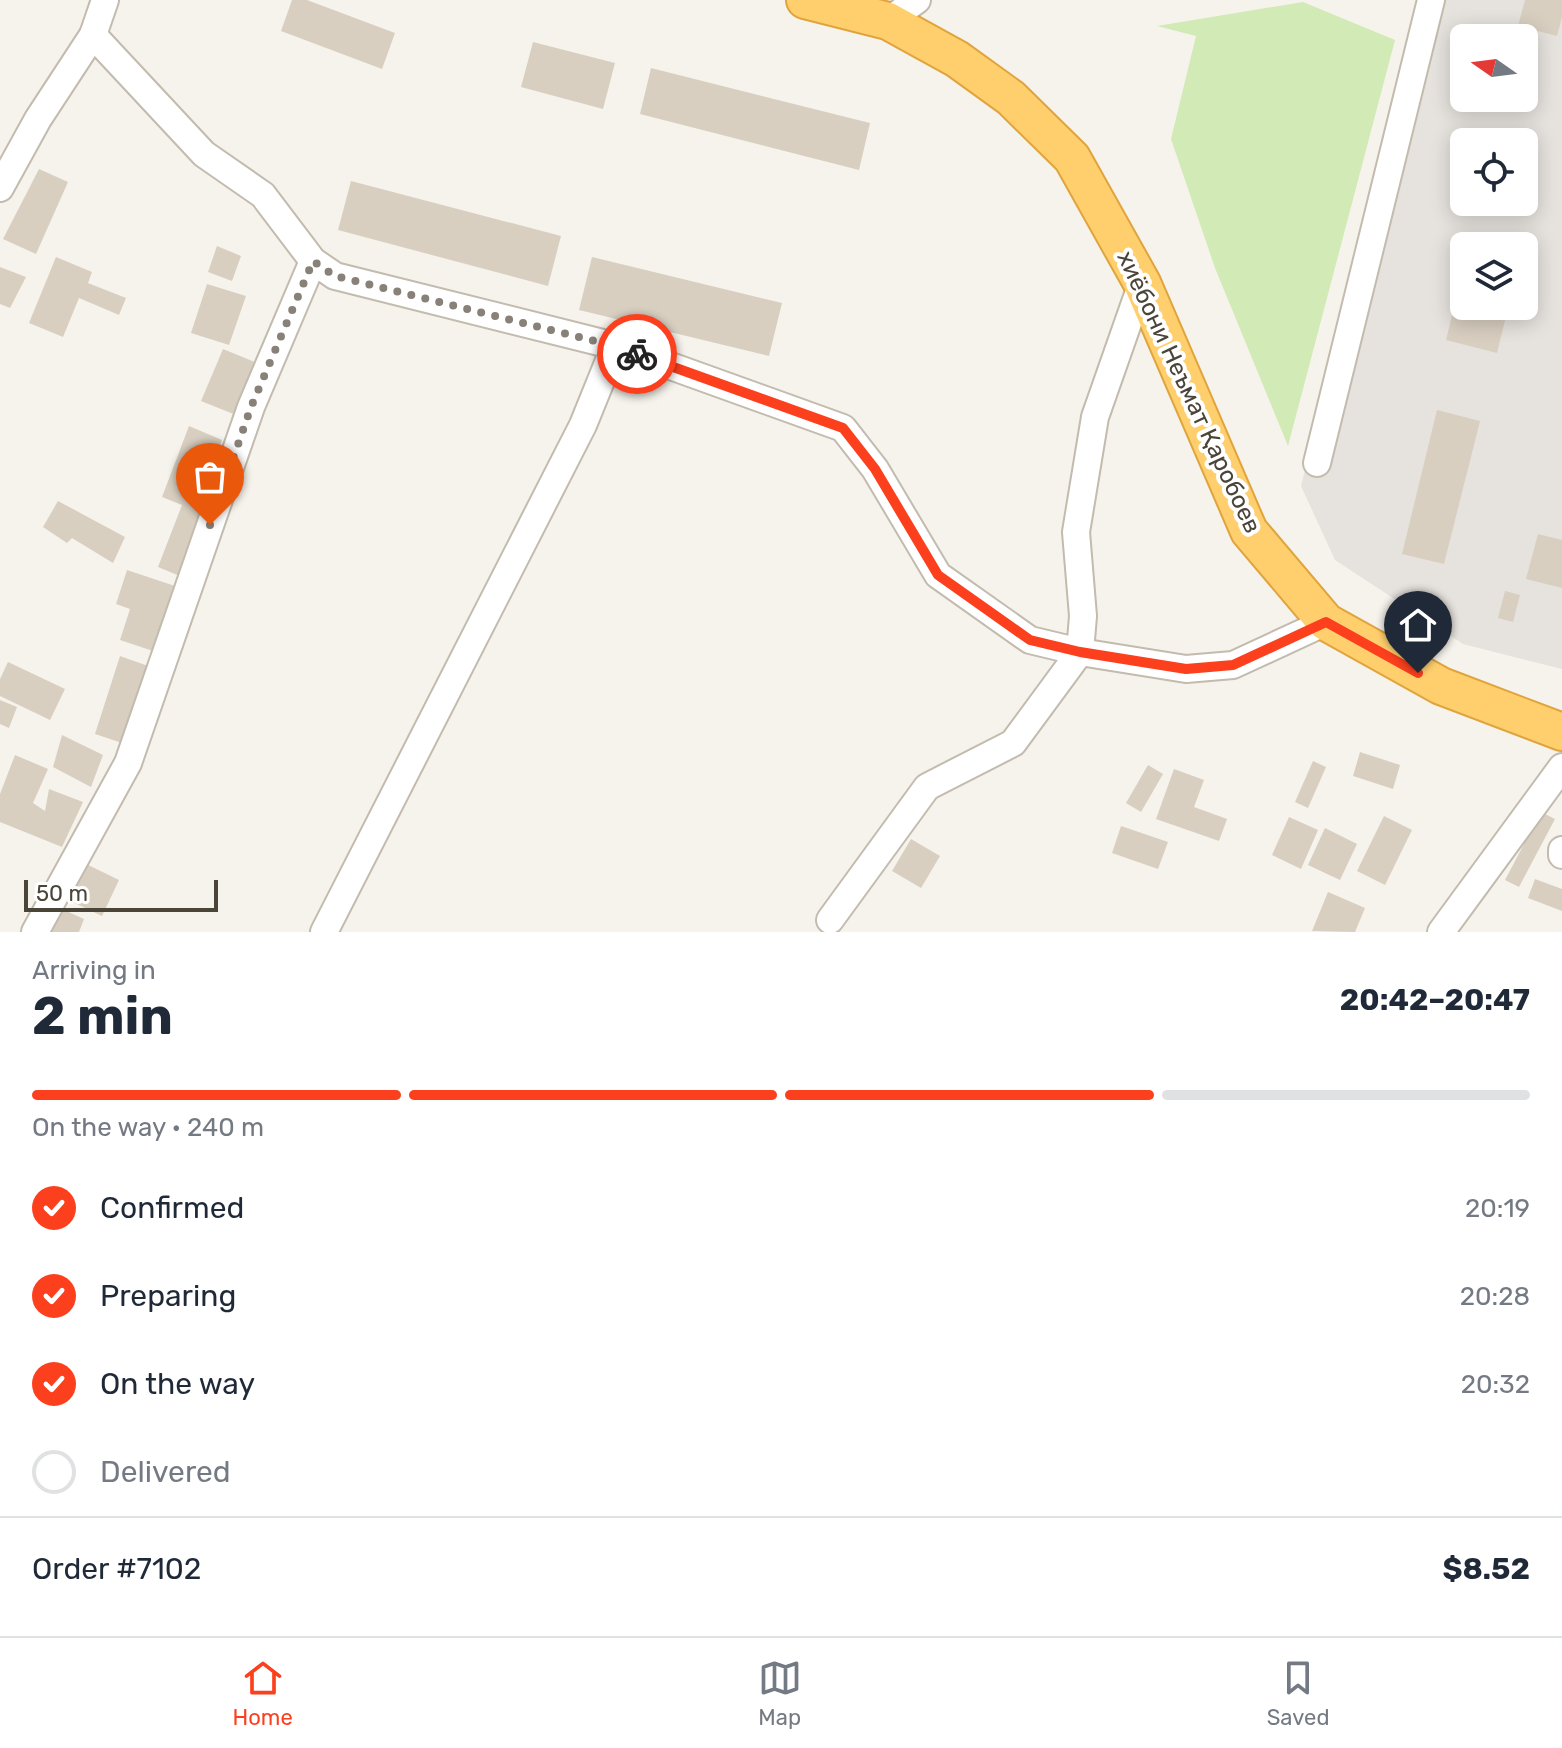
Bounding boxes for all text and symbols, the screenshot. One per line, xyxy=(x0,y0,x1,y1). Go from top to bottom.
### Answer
north arrow xyxy=(1450,24,1538,112)
map controls xyxy=(1450,24,1538,320)
button: locate xyxy=(1450,128,1538,216)
button: layers xyxy=(1450,232,1538,320)
street label: хиёбони Неъмат Қаробоев xyxy=(1111,247,1267,537)
courier xyxy=(597,314,677,394)
icon: bike xyxy=(615,332,659,376)
pin xyxy=(176,443,244,525)
icon: bag xyxy=(188,455,232,499)
pin xyxy=(1384,591,1452,673)
icon: home xyxy=(1396,603,1440,647)
scale bar xyxy=(24,876,218,912)
text: 50 m xyxy=(36,880,88,907)
text: Arriving in xyxy=(32,955,156,986)
text: 20:42–20:47 xyxy=(1340,982,1530,1018)
text: 2 min xyxy=(32,985,173,1047)
text: On the way · 240 m xyxy=(32,1112,264,1143)
icon: check xyxy=(32,1186,76,1230)
text: Confirmed xyxy=(100,1190,244,1226)
text: 20:19 xyxy=(1465,1193,1530,1224)
icon: check xyxy=(32,1274,76,1318)
text: Preparing xyxy=(100,1278,236,1314)
text: 20:28 xyxy=(1460,1281,1530,1312)
icon: check xyxy=(32,1362,76,1406)
text: On the way xyxy=(100,1366,255,1402)
text: 20:32 xyxy=(1461,1369,1530,1400)
text: Delivered xyxy=(100,1454,231,1490)
text: Order #7102 xyxy=(32,1551,201,1587)
text: $8.52 xyxy=(1442,1551,1530,1587)
tab: Home xyxy=(232,1656,293,1731)
tab: Map xyxy=(758,1656,802,1731)
tab: Saved xyxy=(1267,1656,1329,1731)

